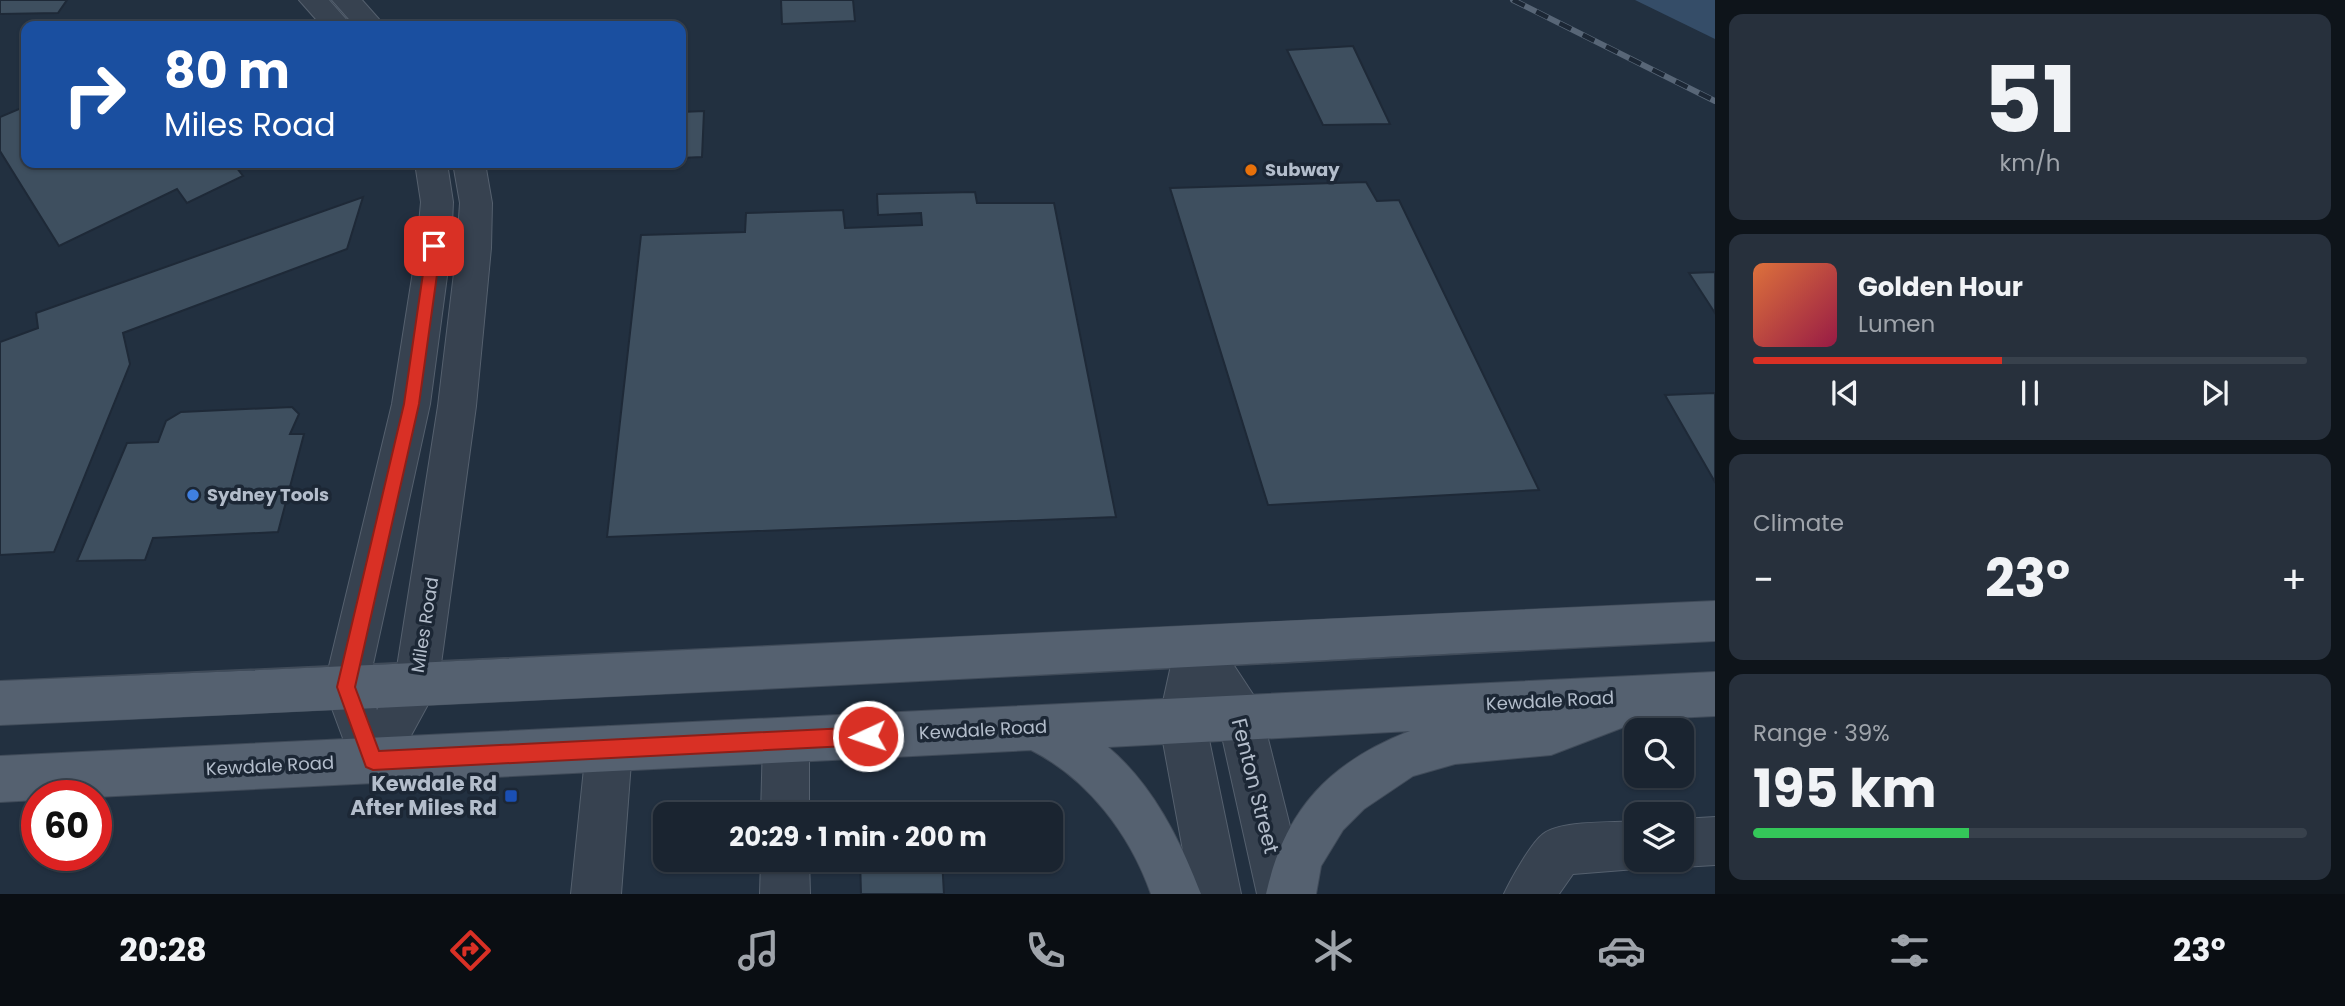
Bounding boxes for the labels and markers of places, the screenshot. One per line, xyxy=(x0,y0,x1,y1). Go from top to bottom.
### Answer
place label: Subway xyxy=(1265,157,1340,182)
marker: Subway xyxy=(1243,162,1259,178)
pin xyxy=(404,216,464,276)
place label: Sydney Tools xyxy=(207,482,329,507)
marker: Sydney Tools xyxy=(185,487,201,503)
place label: Kewdale Rd After Miles Rd xyxy=(350,769,497,822)
marker: Kewdale Rd After Miles Rd xyxy=(503,788,519,804)

